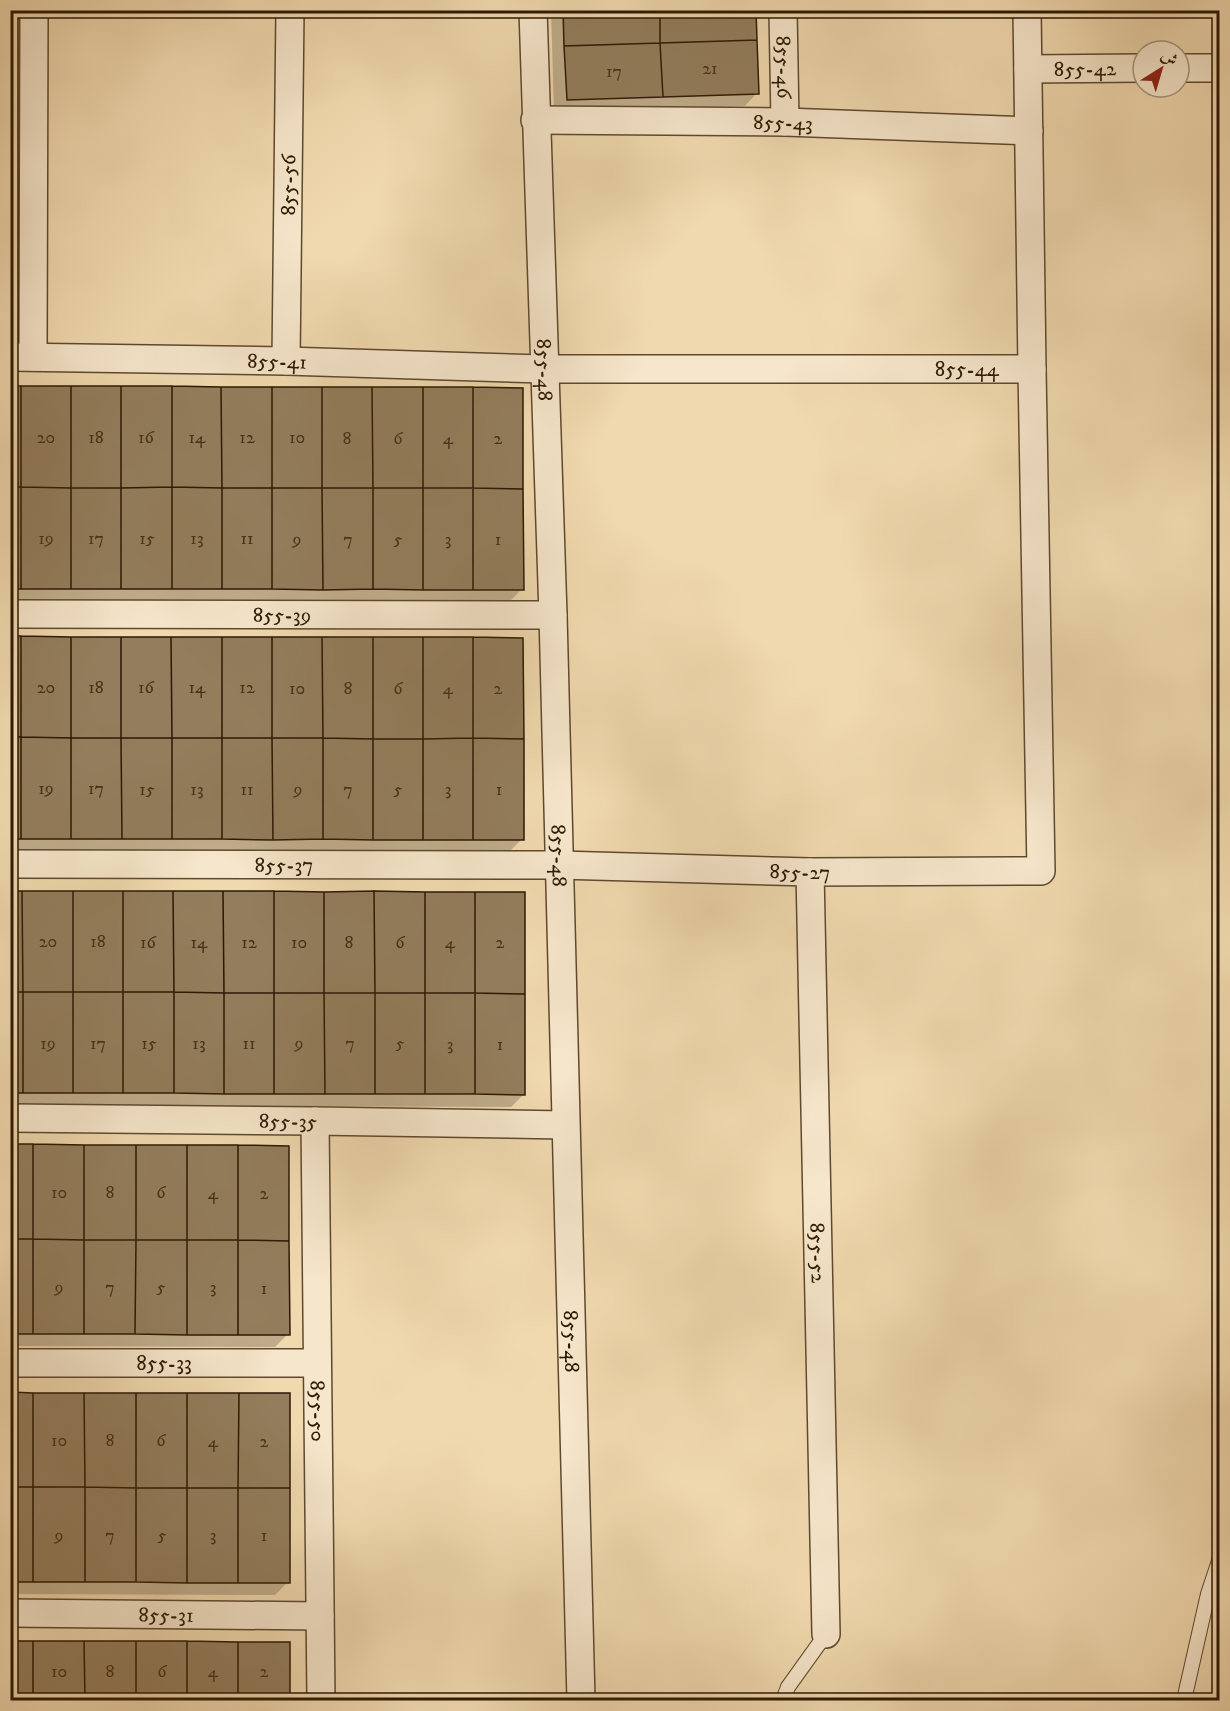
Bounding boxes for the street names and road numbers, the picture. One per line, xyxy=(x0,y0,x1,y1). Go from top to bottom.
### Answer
street label: 855-46 xyxy=(769,35,797,100)
street label: 855-42 xyxy=(1054,56,1117,83)
street label: 855-43 xyxy=(753,110,813,137)
street label: 855-56 xyxy=(276,153,302,216)
street label: 855-48 xyxy=(530,338,558,402)
street label: 855-41 xyxy=(247,348,307,376)
street label: 855-44 xyxy=(935,357,1000,383)
street label: 855-39 xyxy=(253,602,311,629)
street label: 855-48 xyxy=(544,824,572,887)
street label: 855-37 xyxy=(255,852,313,879)
street label: 855-27 xyxy=(769,859,830,886)
street label: 855-35 xyxy=(259,1108,317,1135)
street label: 855-52 xyxy=(803,1222,831,1284)
street label: 855-48 xyxy=(557,1310,585,1373)
street label: 855-33 xyxy=(136,1351,192,1377)
street label: 855-50 xyxy=(304,1380,330,1442)
street label: 855-31 xyxy=(138,1602,194,1629)

